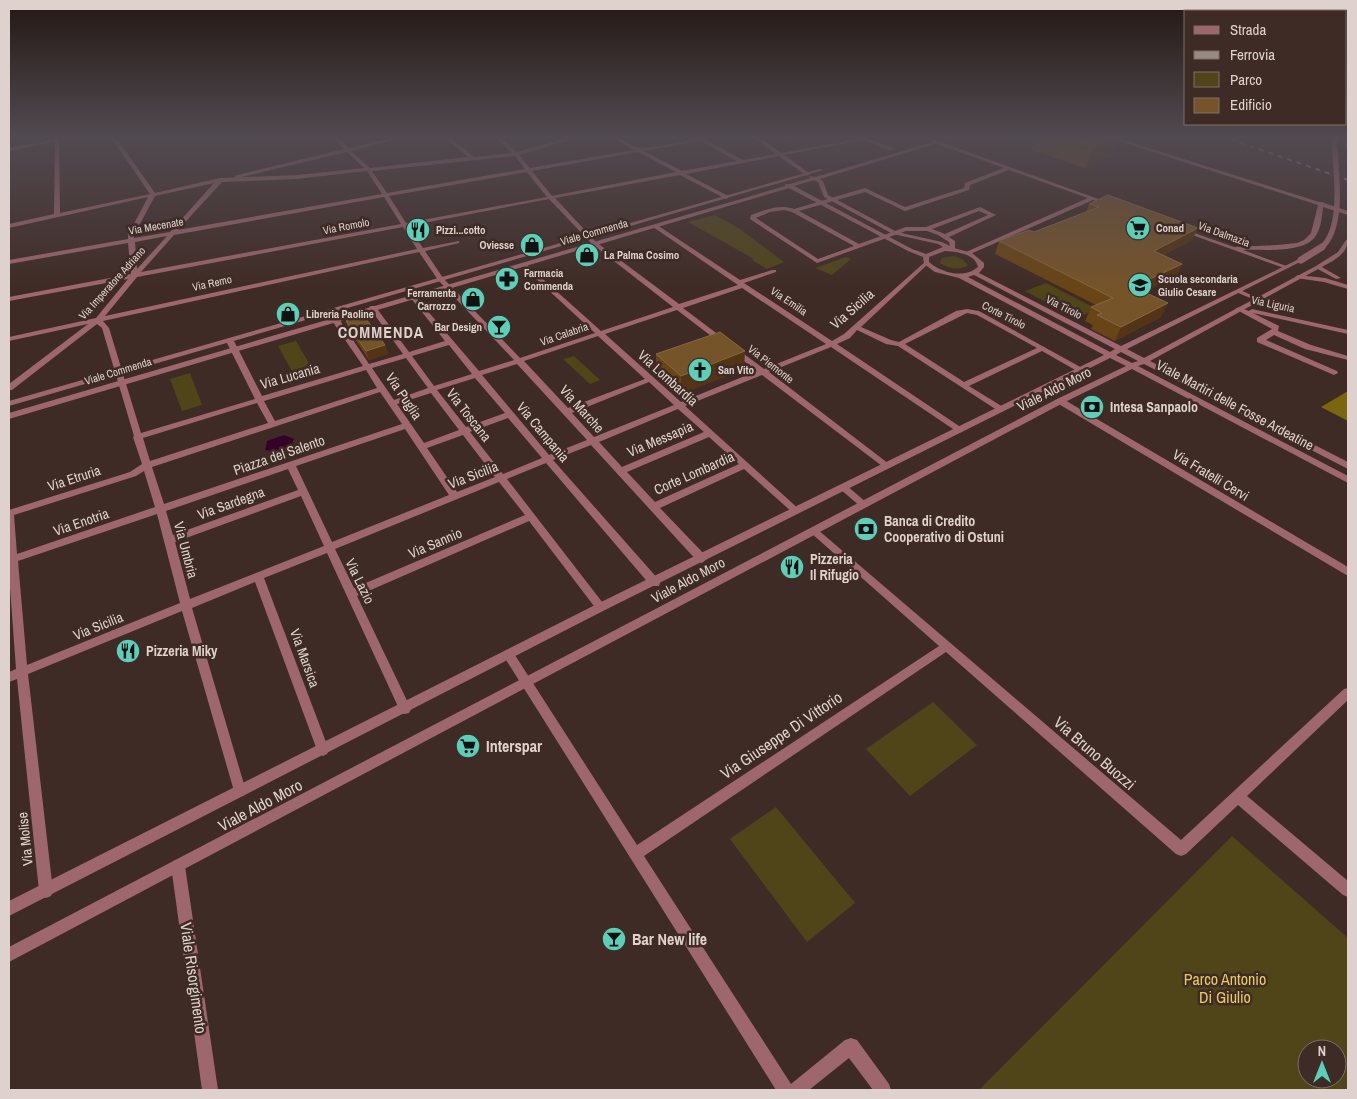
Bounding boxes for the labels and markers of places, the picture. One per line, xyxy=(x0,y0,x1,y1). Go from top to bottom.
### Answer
supermarket icon: Conad xyxy=(1125,215,1151,241)
restaurant icon: Pizzi...cotto xyxy=(405,217,431,243)
place label: Conad xyxy=(1156,221,1184,235)
place label: Pizzi...cotto xyxy=(436,223,486,237)
shop icon: Oviesse xyxy=(519,232,545,258)
place label: Oviesse xyxy=(479,238,514,252)
shop icon: La Palma Cosimo xyxy=(574,242,600,268)
place label: La Palma Cosimo xyxy=(604,248,680,262)
pharmacy icon: Farmacia Commenda xyxy=(494,266,520,292)
place label: Farmacia Commenda xyxy=(524,266,573,293)
school or university icon: Scuola secondaria Giulio Cesare xyxy=(1127,272,1153,298)
place label: Scuola secondaria Giulio Cesare xyxy=(1158,272,1238,299)
place label: Ferramenta Carrozzo xyxy=(407,286,456,313)
shop icon: Ferramenta Carrozzo xyxy=(460,286,486,312)
shop icon: Libreria Paoline xyxy=(275,301,301,327)
place label: Libreria Paoline xyxy=(306,307,374,321)
bar icon: Bar Design xyxy=(486,314,512,340)
place label: Bar Design xyxy=(434,320,482,334)
church icon: San Vito xyxy=(687,357,713,383)
place label: San Vito xyxy=(718,363,754,377)
bank icon: Intesa Sanpaolo xyxy=(1079,394,1105,420)
place label: Intesa Sanpaolo xyxy=(1110,398,1198,416)
place label: Banca di Credito Cooperativo di Ostuni xyxy=(884,512,1004,546)
bank icon: Banca di Credito Cooperativo di Ostuni xyxy=(853,516,879,542)
place label: Pizzeria Il Rifugio xyxy=(810,550,859,584)
restaurant icon: Pizzeria Il Rifugio xyxy=(779,554,805,580)
restaurant icon: Pizzeria Miky xyxy=(115,638,141,664)
place label: Pizzeria Miky xyxy=(146,642,218,660)
supermarket icon: Interspar xyxy=(455,733,481,759)
place label: Interspar xyxy=(486,735,543,757)
bar icon: Bar New life xyxy=(601,926,627,952)
place label: Bar New life xyxy=(632,928,707,950)

